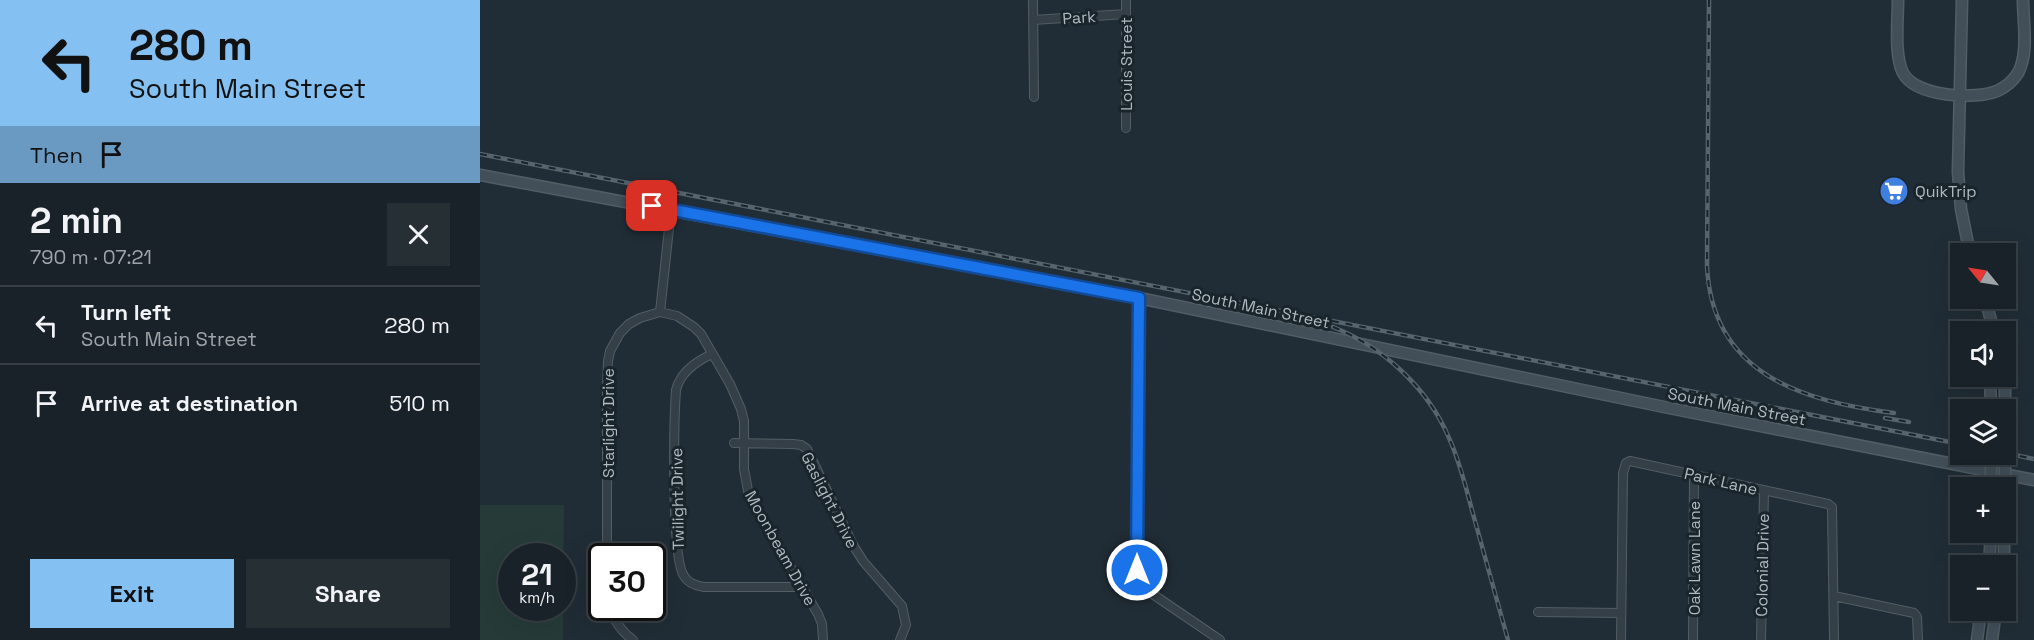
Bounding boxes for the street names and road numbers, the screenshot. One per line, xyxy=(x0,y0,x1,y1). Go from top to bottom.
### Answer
street label: Park xyxy=(1062,6,1097,29)
street label: Louis Street xyxy=(1116,17,1137,111)
street label: South Main Street xyxy=(1190,284,1332,333)
street label: Starlight Drive xyxy=(598,368,619,478)
street label: South Main Street xyxy=(1666,383,1808,430)
street label: Twilight Drive xyxy=(666,448,689,550)
street label: Gaslight Drive xyxy=(796,448,863,552)
street label: Park Lane xyxy=(1682,463,1760,500)
street label: Moonbeam Drive xyxy=(740,487,821,610)
street label: Oak Lawn Lane xyxy=(1684,501,1705,615)
street label: Colonial Drive xyxy=(1751,513,1774,617)

